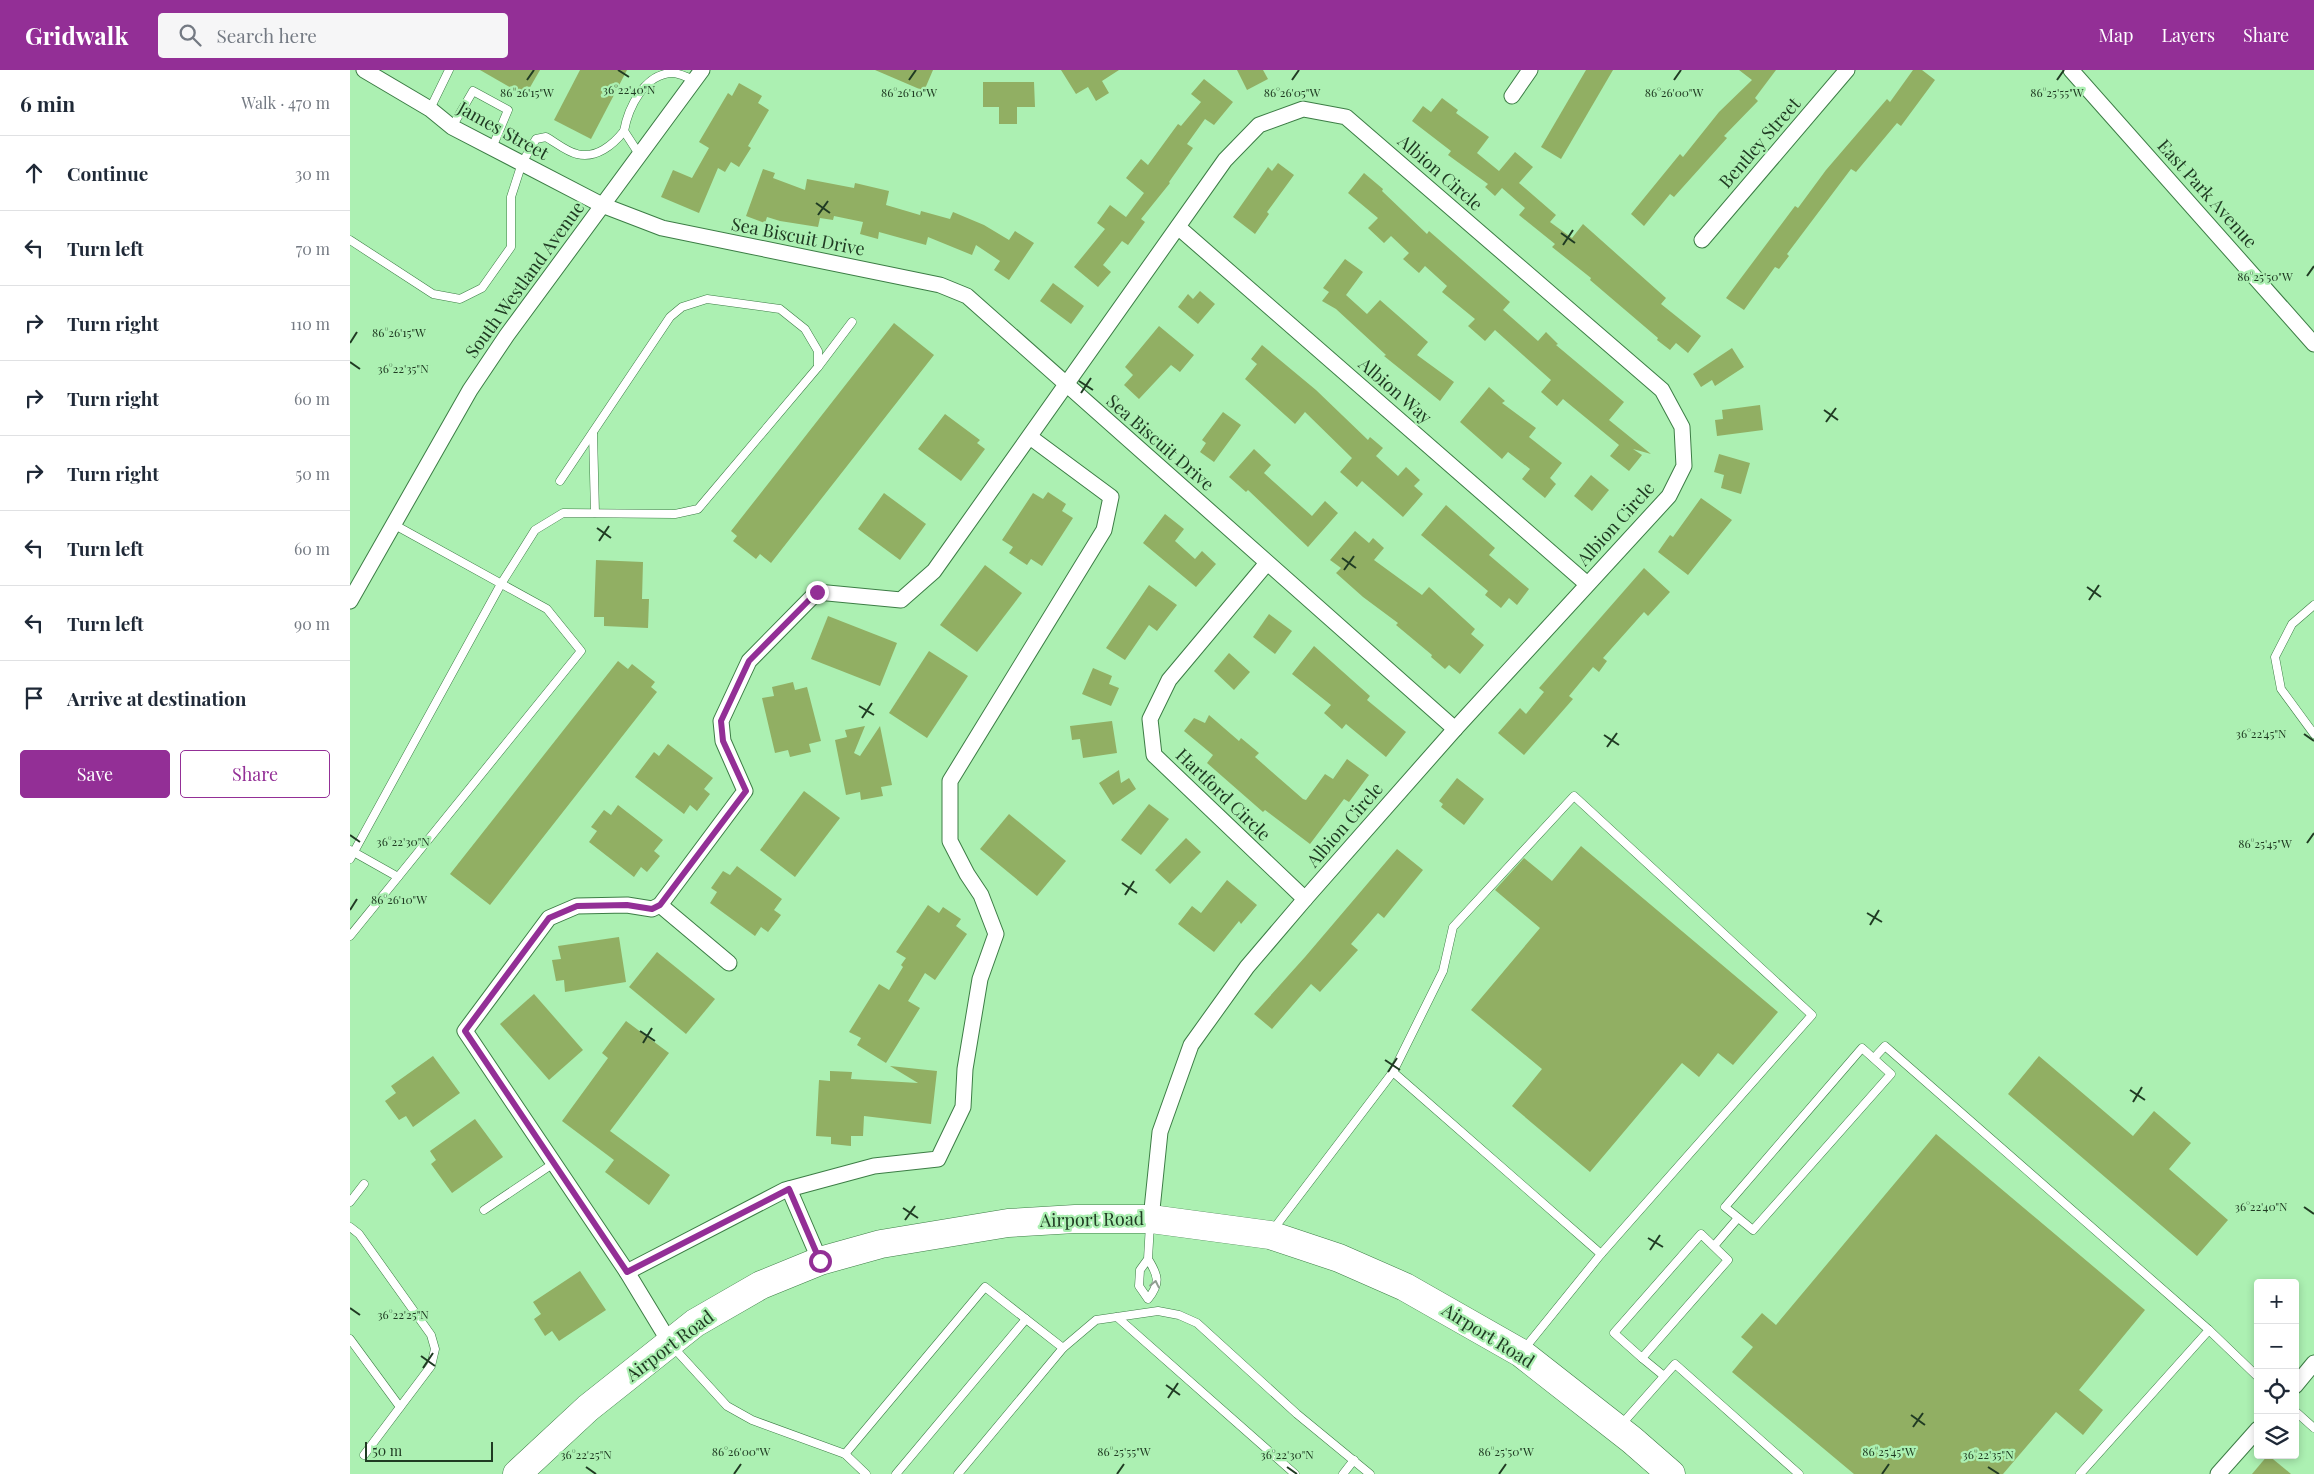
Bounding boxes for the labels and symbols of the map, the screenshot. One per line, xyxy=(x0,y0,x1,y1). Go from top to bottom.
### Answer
text: 36°22'40"N xyxy=(603,81,656,97)
text: 86°26'15"W xyxy=(500,84,554,100)
text: 86°26'10"W xyxy=(881,84,937,100)
text: 86°26'05"W xyxy=(1264,84,1320,100)
text: 86°26'00"W xyxy=(1645,84,1703,100)
text: 86°25'55"W xyxy=(2030,84,2084,100)
street label: Bentley Street xyxy=(1713,91,1806,193)
street label: James Street xyxy=(453,95,554,165)
street label: Albion Circle xyxy=(1392,128,1488,216)
street label: East Park Avenue xyxy=(2152,134,2263,253)
street label: South Westland Avenue xyxy=(459,196,589,363)
street label: Sea Biscuit Drive xyxy=(729,211,867,261)
text: 86°25'50"W xyxy=(2237,268,2293,284)
text: 86°26'15"W xyxy=(372,324,426,340)
street label: Albion Way xyxy=(1353,351,1437,429)
text: 36°22'35"N xyxy=(377,360,429,376)
street label: Sea Biscuit Drive xyxy=(1102,389,1220,496)
street label: Albion Circle xyxy=(1570,476,1659,571)
route end xyxy=(806,581,829,604)
text: 36°22'45"N xyxy=(2236,725,2287,741)
street label: Hartford Circle xyxy=(1171,743,1276,846)
street label: Albion Circle xyxy=(1300,777,1388,873)
text: 36°22'30"N xyxy=(376,833,430,849)
text: 86°25'45"W xyxy=(2238,835,2292,851)
text: 86°26'10"W xyxy=(371,891,427,907)
text: 36°22'40"N xyxy=(2235,1198,2288,1214)
street label: Airport Road xyxy=(1039,1206,1145,1232)
route start xyxy=(809,1250,832,1273)
one-way arrow xyxy=(1149,1279,1160,1288)
street label: Airport Road xyxy=(1437,1297,1540,1373)
street label: Airport Road xyxy=(620,1304,719,1387)
text: 36°22'25"N xyxy=(377,1306,429,1322)
scale bar xyxy=(365,1439,492,1462)
text: 86°26'00"W xyxy=(712,1443,770,1459)
text: 86°25'55"W xyxy=(1097,1443,1151,1459)
text: 86°25'50"W xyxy=(1478,1443,1534,1459)
text: 86°25'45"W xyxy=(1862,1443,1916,1459)
text: 36°22'25"N xyxy=(560,1446,612,1462)
text: 36°22'30"N xyxy=(1260,1446,1314,1462)
text: 36°22'35"N xyxy=(1962,1446,2014,1462)

